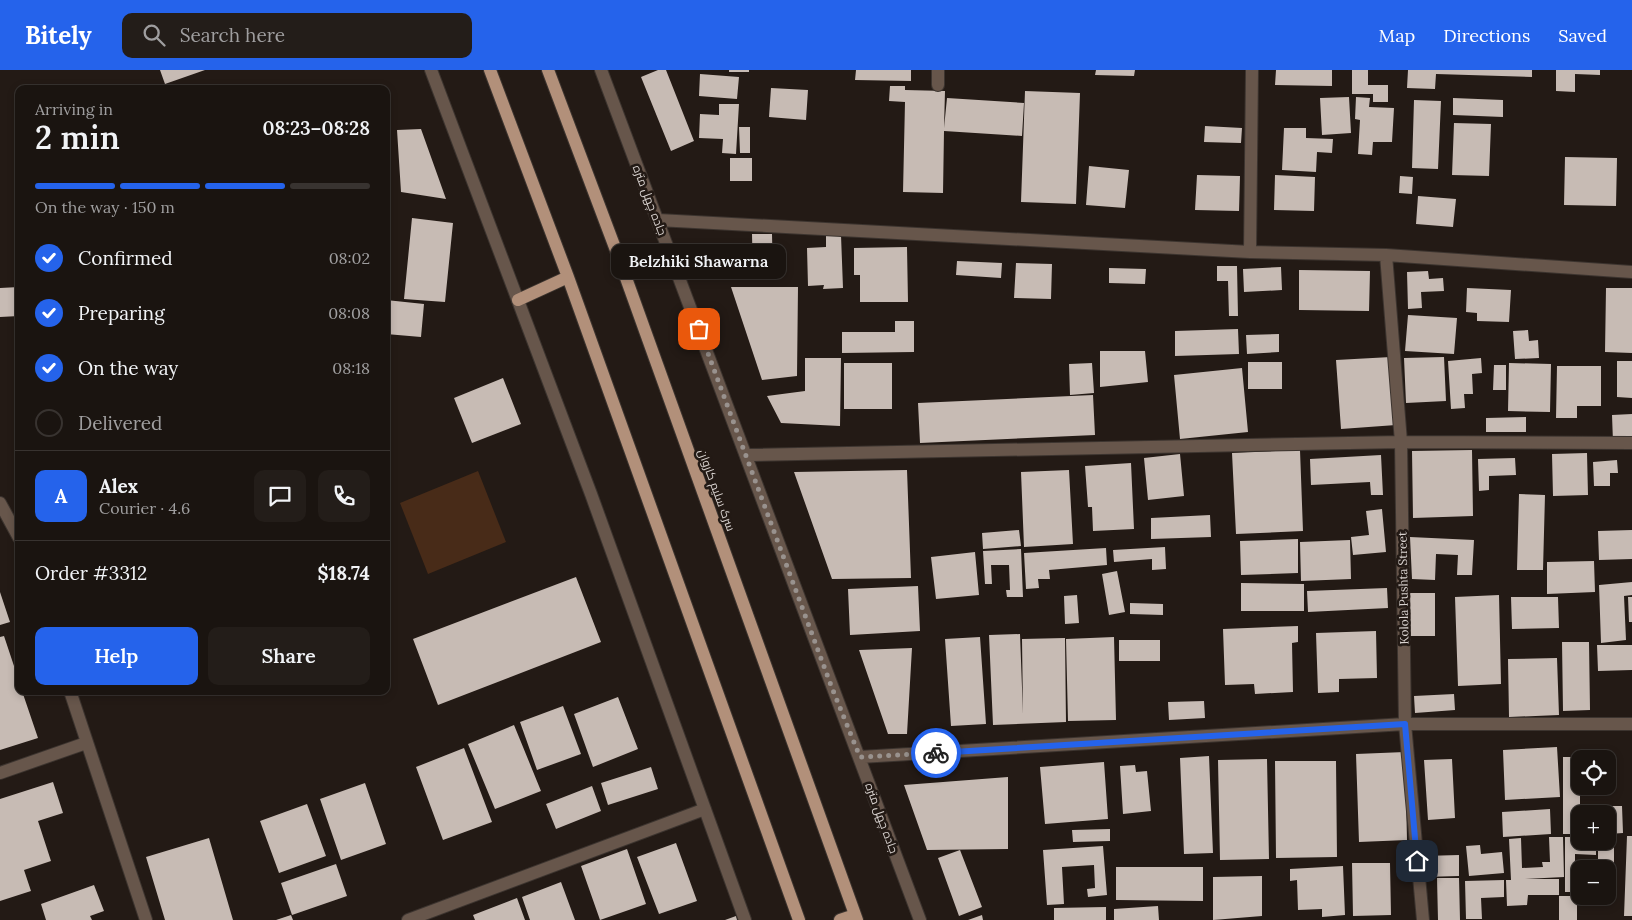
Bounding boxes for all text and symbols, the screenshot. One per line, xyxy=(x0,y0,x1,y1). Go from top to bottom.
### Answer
search box xyxy=(122,13,472,58)
text: Bitely xyxy=(25,20,92,51)
icon: search xyxy=(140,21,168,49)
text: Search here xyxy=(180,23,285,47)
text: Map xyxy=(1379,24,1415,47)
text: Directions xyxy=(1443,24,1530,47)
text: Saved xyxy=(1558,24,1607,47)
text: Arriving in xyxy=(35,99,113,119)
text: 08:23–08:28 xyxy=(262,116,370,140)
text: 2 min xyxy=(35,117,120,158)
street label: جاده چهل متره xyxy=(628,163,670,238)
text: On the way · 150 m xyxy=(35,197,175,217)
icon: check xyxy=(35,244,63,272)
callout: Belzhiki Shawarna xyxy=(612,244,786,279)
text: Confirmed xyxy=(78,246,173,270)
text: 08:02 xyxy=(329,248,370,268)
text: Belzhiki Shawarna xyxy=(629,251,768,271)
icon: check xyxy=(35,299,63,327)
text: Preparing xyxy=(78,301,165,325)
text: 08:08 xyxy=(328,303,370,323)
pin xyxy=(678,308,720,350)
icon: bag xyxy=(685,315,713,343)
icon: check xyxy=(35,354,63,382)
text: On the way xyxy=(78,356,178,380)
text: 08:18 xyxy=(332,358,370,378)
text: Delivered xyxy=(78,411,162,435)
street label: سرک سلیم کاروان xyxy=(694,447,739,533)
button: chat xyxy=(254,470,306,522)
button: phone xyxy=(318,470,370,522)
text: Alex xyxy=(99,474,138,498)
text: A xyxy=(55,484,67,508)
text: Courier · 4.6 xyxy=(99,498,190,518)
street label: Kolola Pushta Street xyxy=(1395,531,1411,645)
text: Order #3312 xyxy=(35,561,147,585)
text: $18.74 xyxy=(317,561,370,585)
button: Help xyxy=(35,627,198,685)
button: Share xyxy=(208,627,370,685)
courier xyxy=(911,728,961,778)
icon: bike xyxy=(922,739,950,767)
map controls xyxy=(1571,750,1616,905)
button: locate xyxy=(1571,750,1616,795)
street label: جاده چهل متره xyxy=(860,781,902,856)
button: + xyxy=(1571,805,1616,850)
pin xyxy=(1396,840,1438,882)
icon: home xyxy=(1403,847,1431,875)
button: − xyxy=(1571,860,1616,905)

